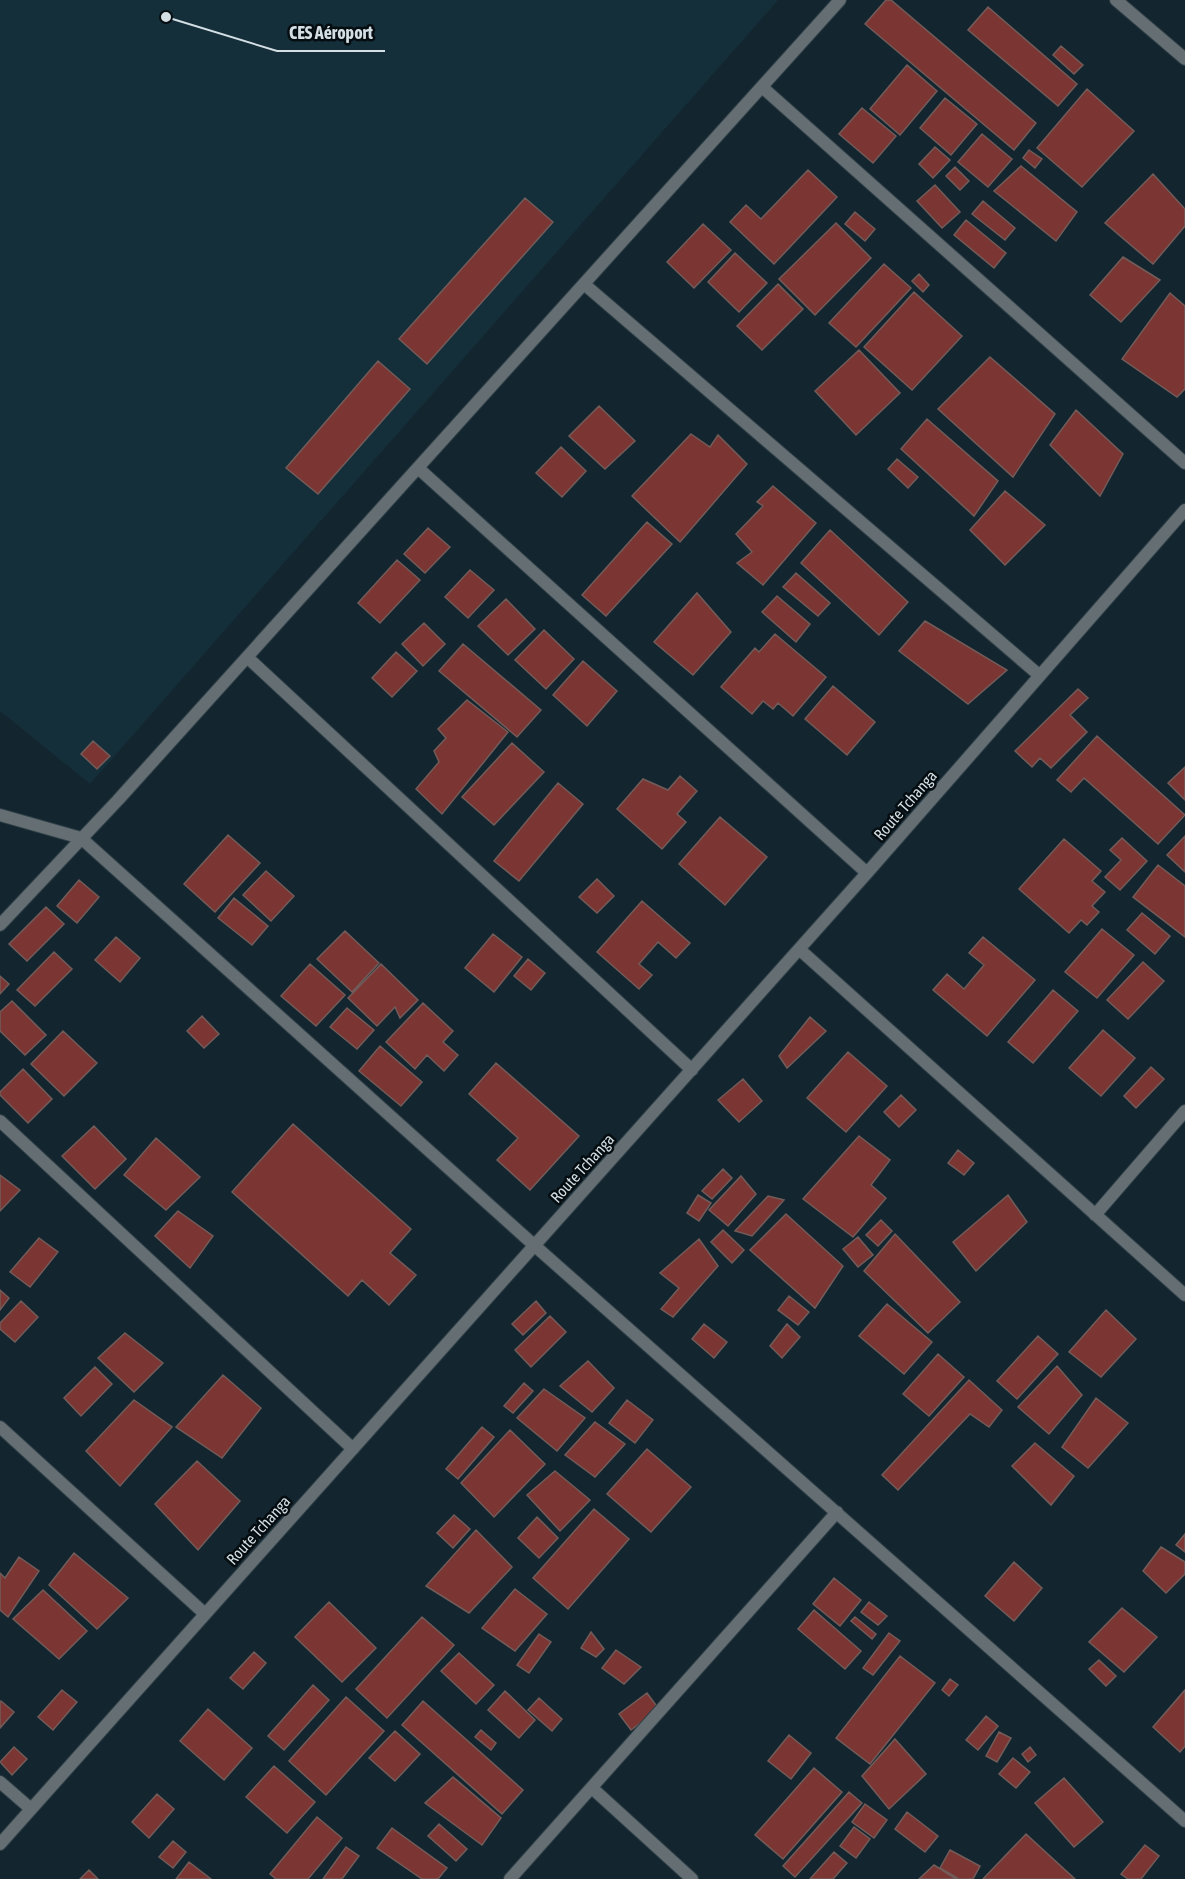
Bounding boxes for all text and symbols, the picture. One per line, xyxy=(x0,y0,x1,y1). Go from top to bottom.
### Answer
callout: CES Aéroport xyxy=(277,15,385,51)
text: CES Aéroport xyxy=(289,22,374,43)
street label: Route Tchanga xyxy=(870,767,941,844)
street label: Route Tchanga xyxy=(547,1130,618,1207)
street label: Route Tchanga xyxy=(223,1492,294,1569)

